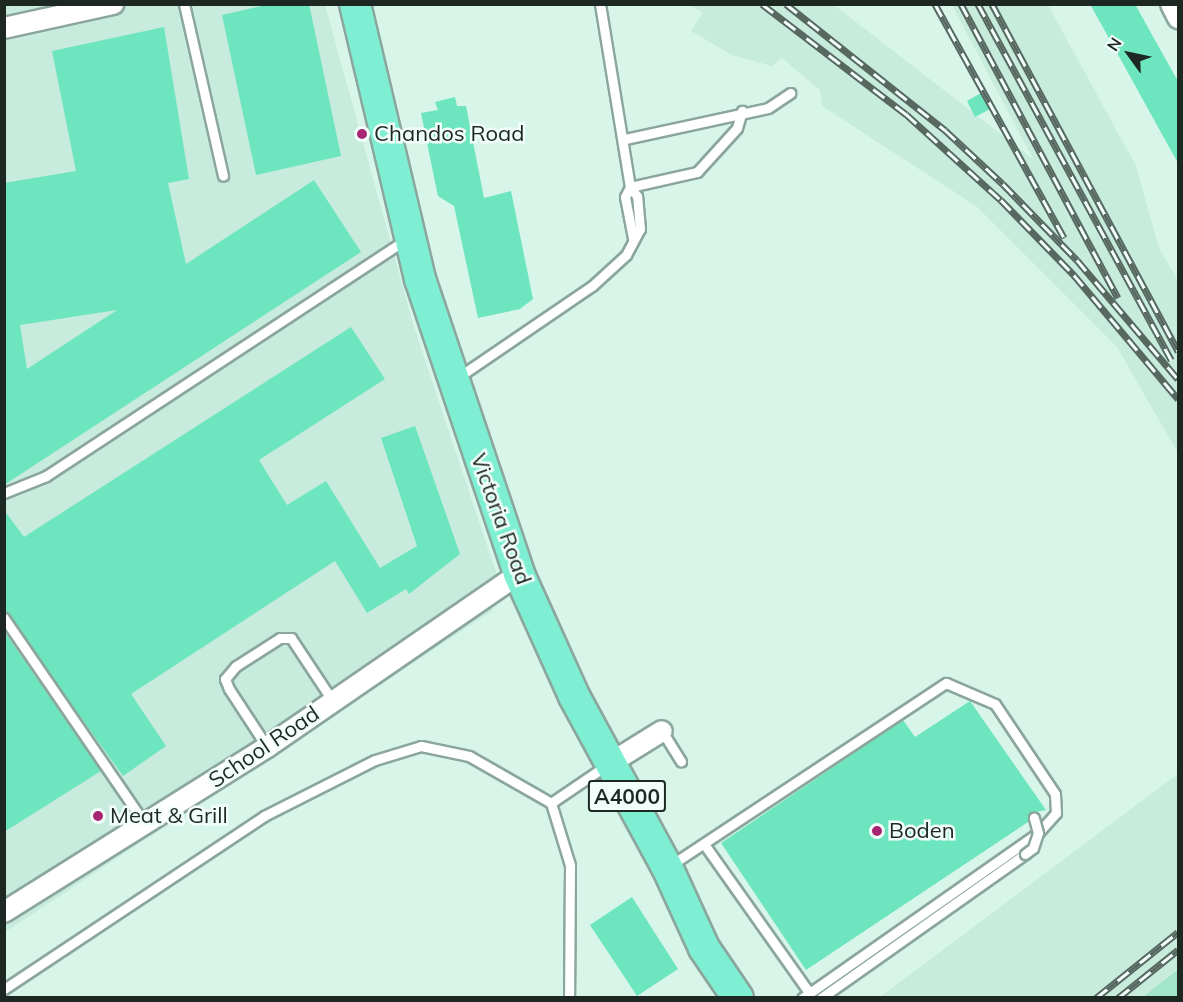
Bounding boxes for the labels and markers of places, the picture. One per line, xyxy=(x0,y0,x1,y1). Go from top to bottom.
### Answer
place label: Chandos Road xyxy=(374,121,524,147)
marker: Chandos Road xyxy=(355,127,369,141)
place label: Meat & Grill xyxy=(110,803,228,829)
marker: Meat & Grill xyxy=(91,809,105,823)
place label: Boden xyxy=(889,818,955,844)
marker: Boden xyxy=(870,824,884,838)

